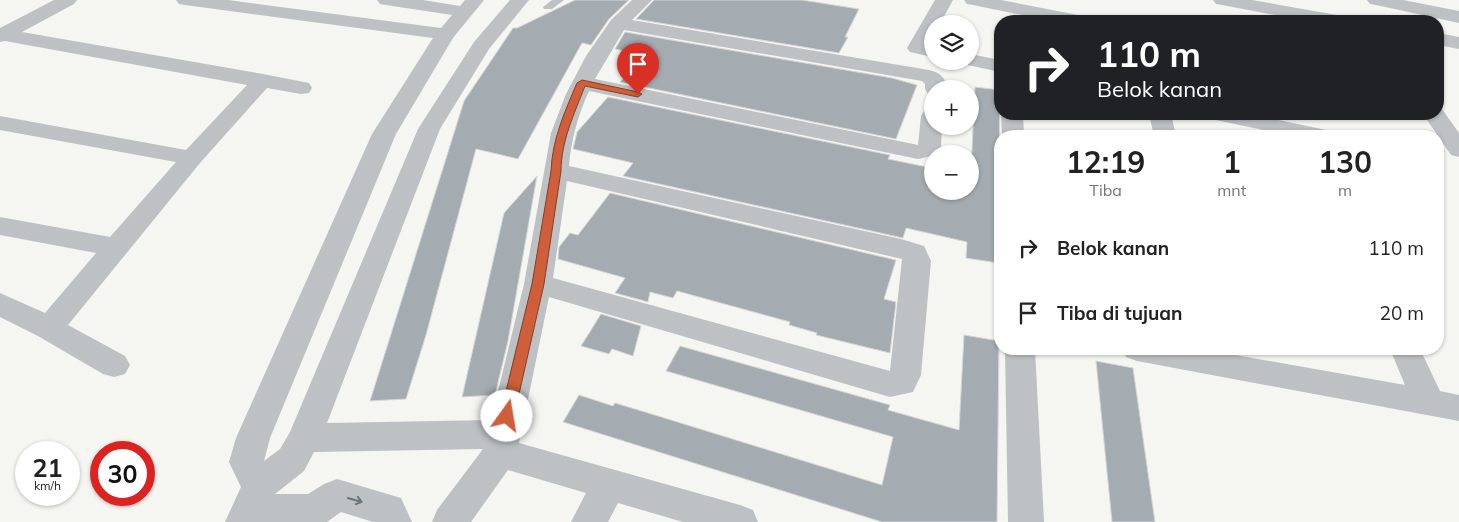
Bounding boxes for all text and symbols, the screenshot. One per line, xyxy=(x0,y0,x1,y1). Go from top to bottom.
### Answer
map controls xyxy=(924,15,979,200)
button: layers xyxy=(924,15,979,70)
text: 110 m xyxy=(1097,32,1201,76)
icon: right xyxy=(1014,35,1079,100)
pin xyxy=(617,43,659,94)
icon: arrive xyxy=(624,50,652,78)
text: Belok kanan xyxy=(1097,75,1222,103)
button: + xyxy=(924,80,979,135)
text: 12:19 xyxy=(1066,143,1145,181)
text: 1 xyxy=(1223,143,1241,181)
text: 130 xyxy=(1318,143,1372,181)
button: − xyxy=(924,145,979,200)
text: Tiba xyxy=(1089,180,1122,200)
text: mnt xyxy=(1217,180,1246,200)
text: m xyxy=(1338,180,1352,200)
icon: right xyxy=(1014,234,1042,262)
text: Belok kanan xyxy=(1057,236,1169,260)
text: 110 m xyxy=(1368,236,1424,260)
icon: arrive xyxy=(1014,299,1042,327)
text: Tiba di tujuan xyxy=(1057,301,1182,325)
text: 20 m xyxy=(1380,301,1424,325)
position arrow xyxy=(480,389,532,441)
speed limit sign: 30 xyxy=(90,441,155,506)
text: 21 xyxy=(32,452,63,483)
text: km/h xyxy=(34,478,61,493)
one-way arrow xyxy=(347,496,363,506)

